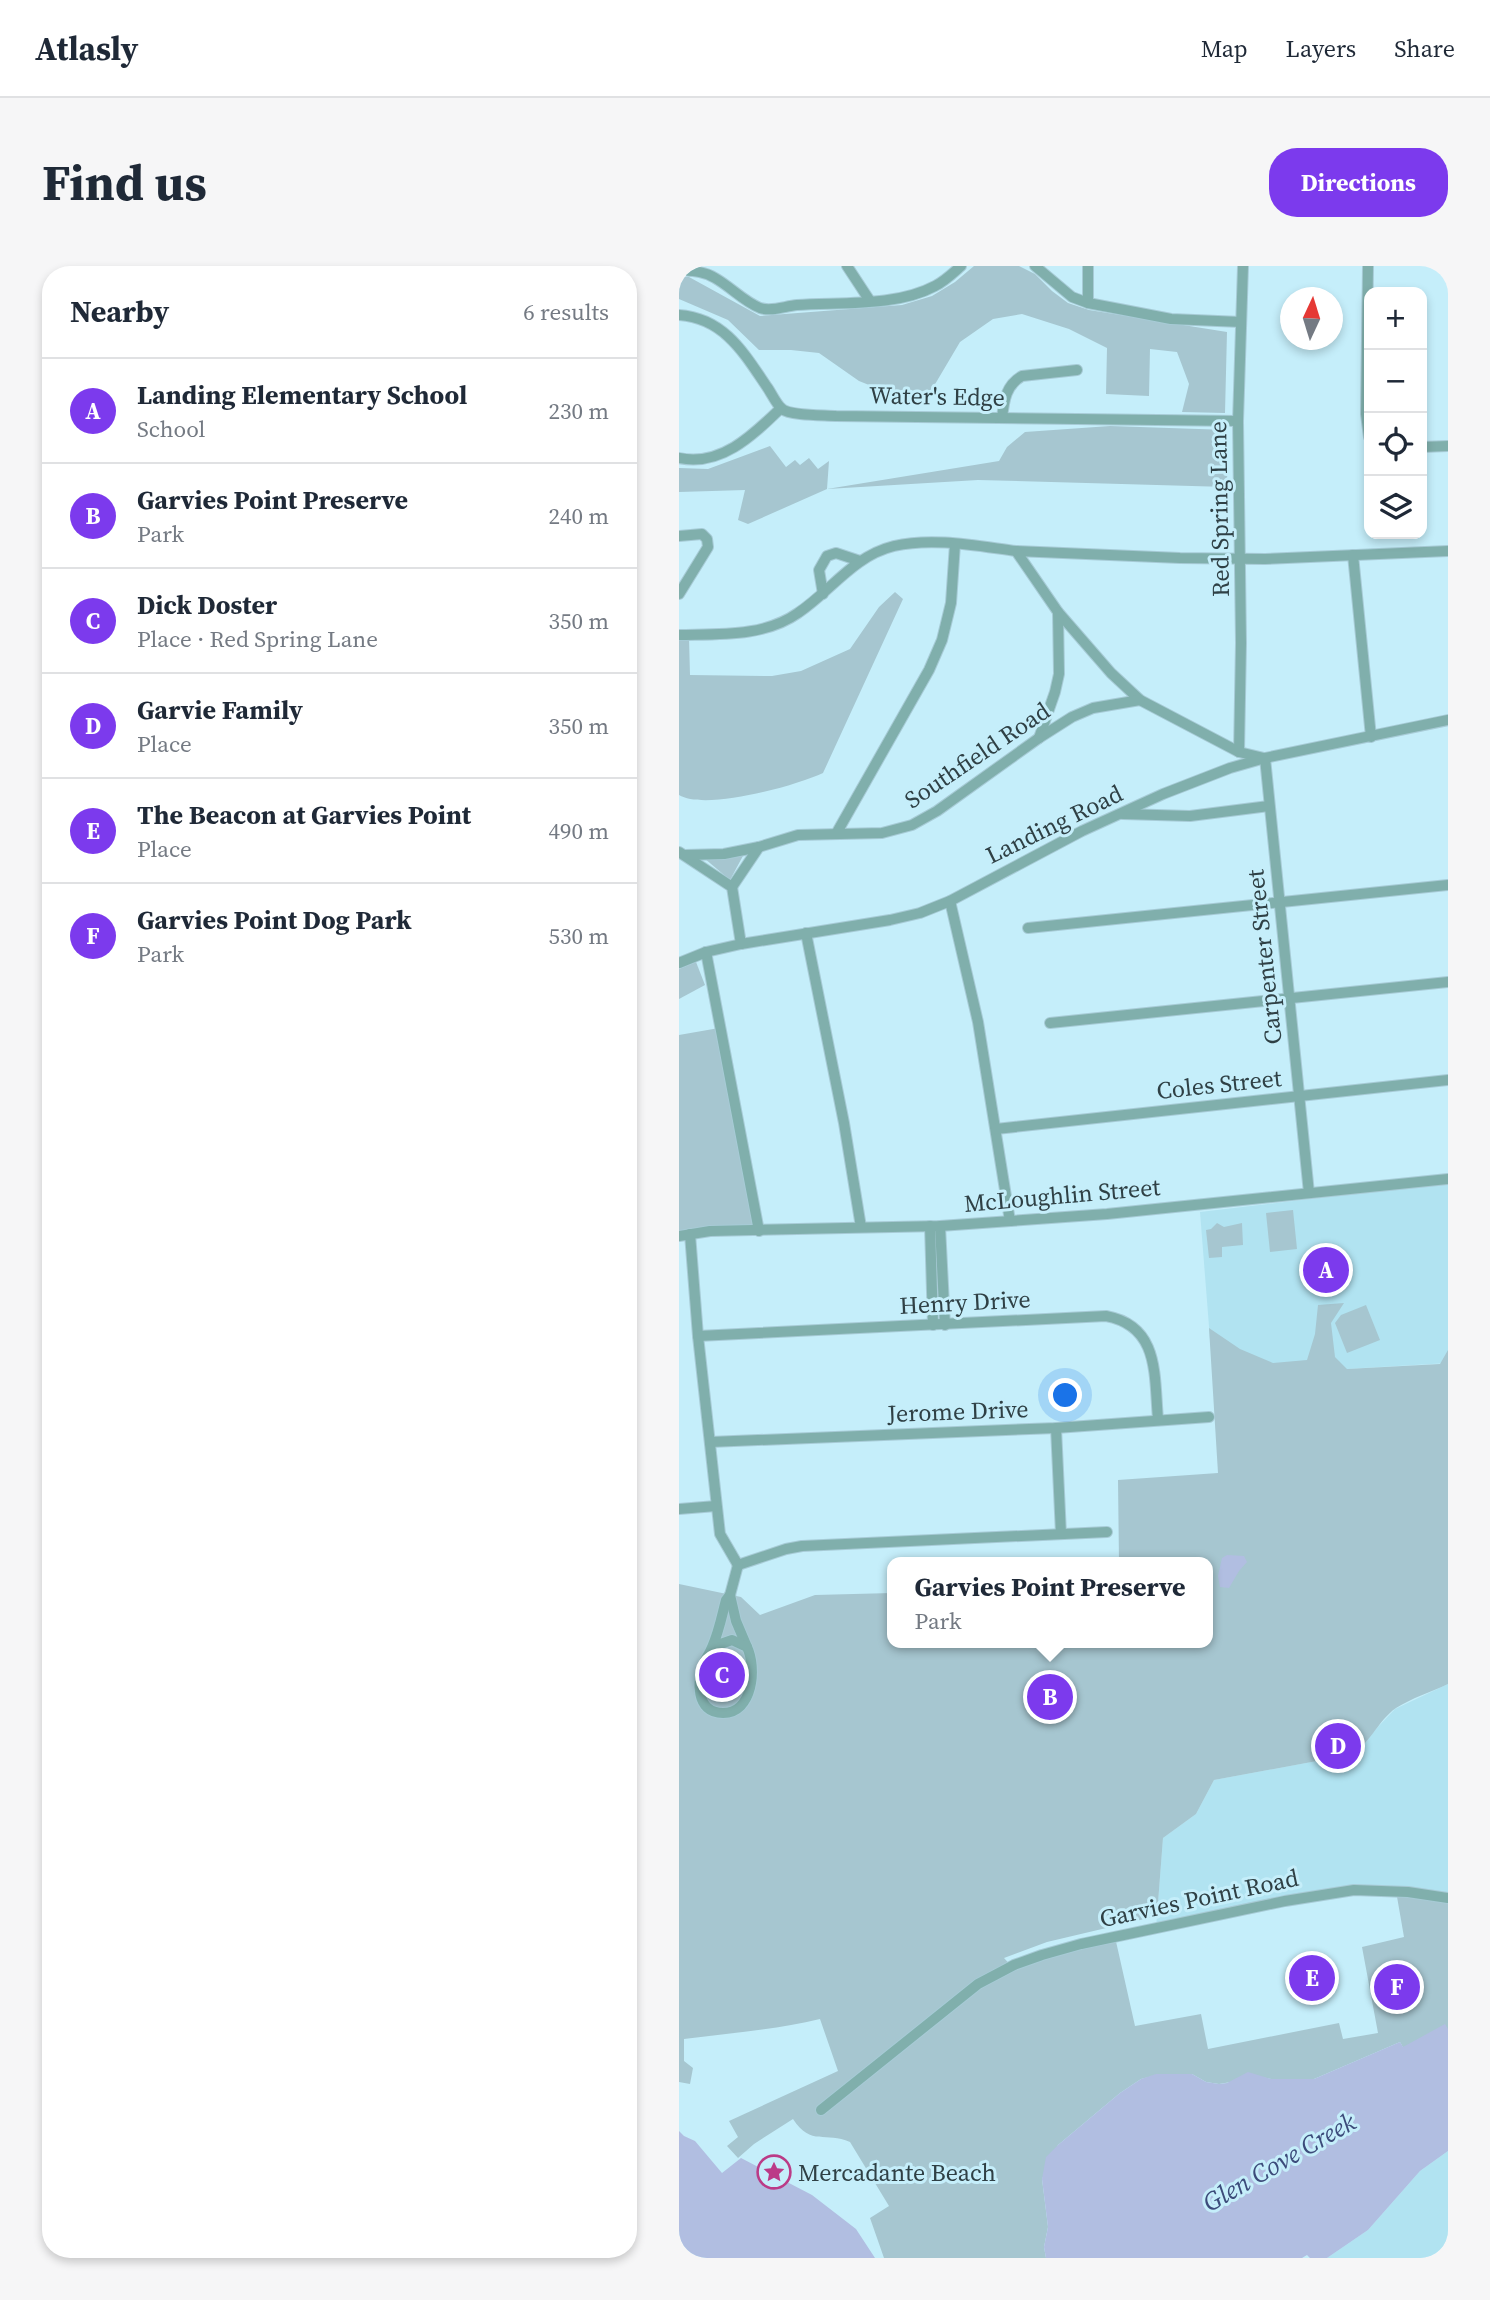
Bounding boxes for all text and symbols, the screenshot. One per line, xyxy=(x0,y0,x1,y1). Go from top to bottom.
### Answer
text: Atlasly xyxy=(35,26,138,71)
text: Map xyxy=(1201,32,1248,65)
text: Layers xyxy=(1286,32,1356,65)
text: Share xyxy=(1394,32,1455,65)
button: Directions xyxy=(1269,148,1448,217)
text: Find us xyxy=(42,149,207,216)
north arrow xyxy=(1280,287,1343,350)
map controls xyxy=(1364,287,1427,539)
button: + xyxy=(1364,287,1427,350)
text: Nearby xyxy=(70,291,169,332)
text: 6 results xyxy=(523,296,609,328)
button: − xyxy=(1364,350,1427,413)
text: Landing Elementary School xyxy=(137,377,467,413)
street label: Water's Edge xyxy=(869,378,1005,414)
text: A xyxy=(85,395,101,427)
text: 230 m xyxy=(548,395,609,427)
text: School xyxy=(137,413,205,445)
button: locate xyxy=(1364,413,1427,476)
street label: Red Spring Lane xyxy=(1201,421,1237,597)
button: layers xyxy=(1364,476,1427,539)
text: Garvies Point Preserve xyxy=(137,482,408,518)
text: B xyxy=(86,500,100,532)
text: 240 m xyxy=(548,500,609,532)
text: Park xyxy=(137,518,184,550)
text: Dick Doster xyxy=(137,587,277,623)
text: C xyxy=(86,605,100,637)
text: 350 m xyxy=(548,605,609,637)
text: Place · Red Spring Lane xyxy=(137,623,378,655)
text: Garvie Family xyxy=(137,692,303,728)
street label: Southfield Road xyxy=(898,694,1056,816)
text: D xyxy=(85,710,101,742)
text: 350 m xyxy=(548,710,609,742)
text: Place xyxy=(137,728,192,760)
street label: Landing Road xyxy=(980,776,1128,871)
text: The Beacon at Garvies Point xyxy=(137,797,471,833)
text: E xyxy=(86,815,100,847)
text: 490 m xyxy=(548,815,609,847)
text: Place xyxy=(137,833,192,865)
street label: Carpenter Street xyxy=(1238,868,1290,1046)
text: Garvies Point Dog Park xyxy=(137,902,412,938)
text: F xyxy=(86,920,100,952)
text: 530 m xyxy=(548,920,609,952)
text: Park xyxy=(137,938,184,970)
street label: Coles Street xyxy=(1155,1061,1283,1107)
street label: McLoughlin Street xyxy=(963,1170,1162,1220)
pin: A xyxy=(1303,1244,1349,1296)
street label: Henry Drive xyxy=(899,1282,1031,1322)
your location xyxy=(1048,1378,1082,1412)
street label: Jerome Drive xyxy=(886,1392,1029,1430)
popup xyxy=(887,1557,1213,1648)
text: Garvies Point Preserve xyxy=(914,1569,1186,1605)
text: Park xyxy=(914,1605,962,1637)
pin: C xyxy=(699,1649,745,1701)
pin: B xyxy=(1027,1671,1073,1723)
pin: D xyxy=(1315,1720,1361,1772)
street label: Garvies Point Road xyxy=(1097,1861,1302,1935)
pin: E xyxy=(1289,1952,1335,2004)
pin: F xyxy=(1374,1961,1420,2013)
water label: Glen Cove Creek xyxy=(1196,2103,1363,2220)
place icon: Mercadante Beach xyxy=(755,2153,793,2191)
place label: Mercadante Beach xyxy=(798,2156,996,2189)

